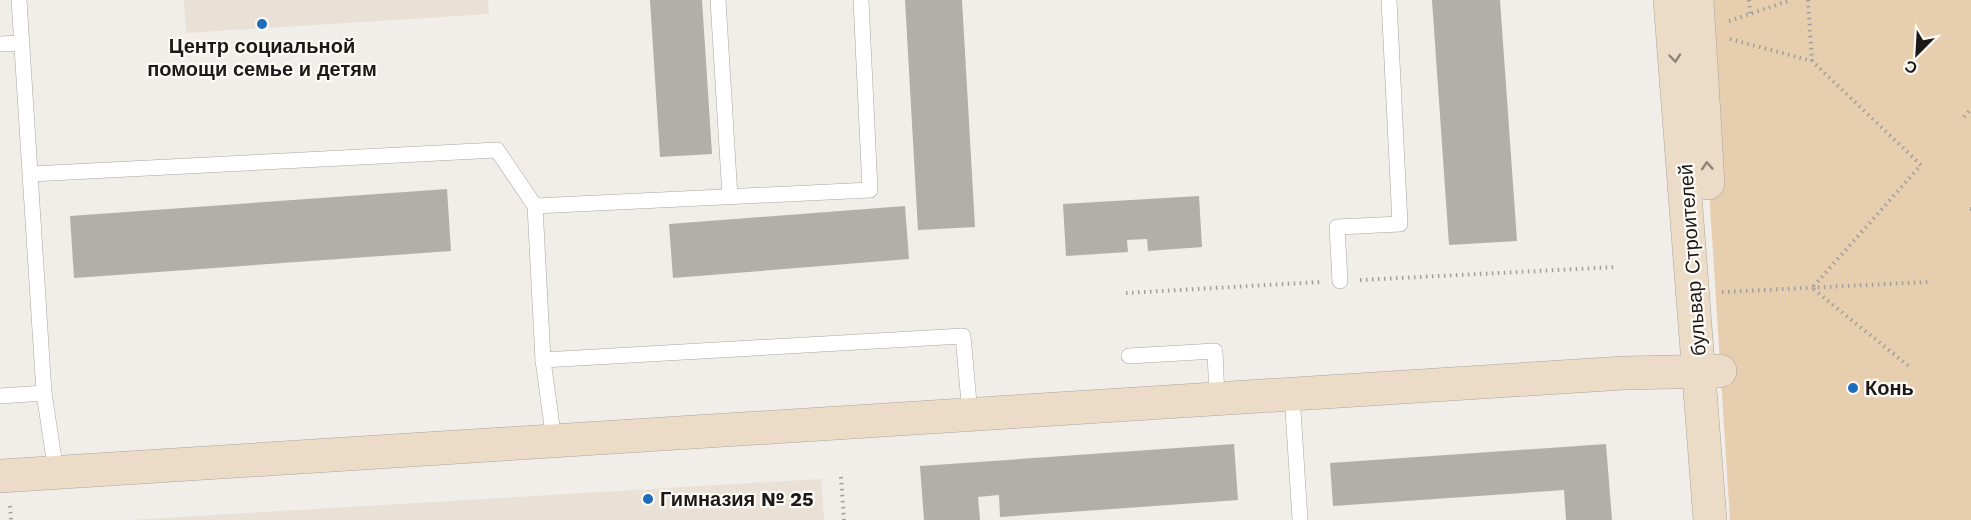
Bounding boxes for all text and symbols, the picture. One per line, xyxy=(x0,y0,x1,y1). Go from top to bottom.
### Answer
marker: Центр социальной помощи семье и детям xyxy=(255,17,269,31)
north arrow xyxy=(1887,24,1947,84)
place label: Центр социальной помощи семье и детям xyxy=(147,34,377,81)
one-way arrow xyxy=(1669,54,1682,63)
text: С xyxy=(1902,56,1920,78)
one-way arrow xyxy=(1701,161,1714,170)
street label: бульвар Строителей xyxy=(1673,163,1711,357)
place label: Конь xyxy=(1865,376,1914,400)
marker: Конь xyxy=(1846,381,1860,395)
place label: Гимназия № 25 xyxy=(660,487,814,511)
marker: Гимназия № 25 xyxy=(641,492,655,506)

